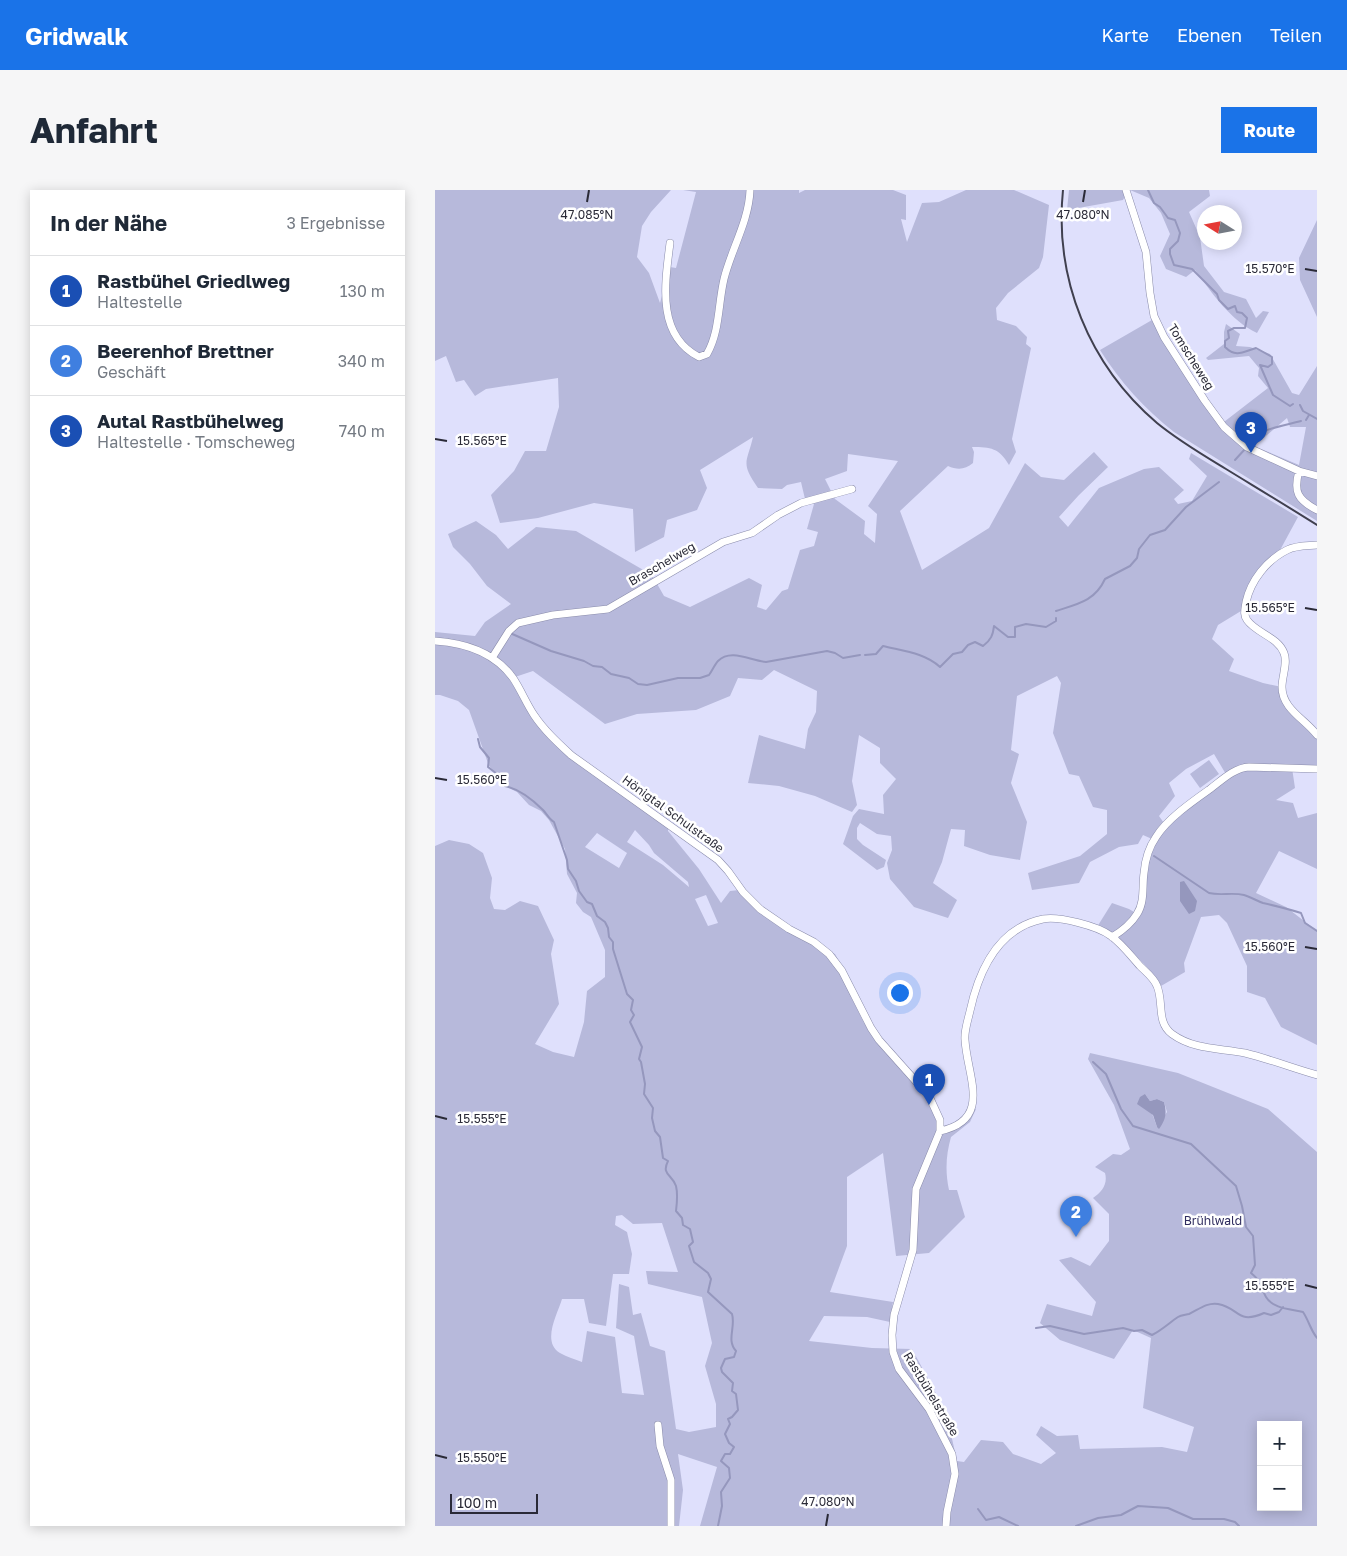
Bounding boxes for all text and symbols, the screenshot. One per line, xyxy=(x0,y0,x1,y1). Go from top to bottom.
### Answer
text: Gridwalk xyxy=(25,21,129,50)
text: Karte xyxy=(1102,24,1149,46)
text: Ebenen xyxy=(1177,24,1242,46)
text: Teilen xyxy=(1270,24,1322,46)
button: Route xyxy=(1221,107,1317,153)
text: Anfahrt xyxy=(30,109,158,151)
north arrow xyxy=(1197,205,1242,250)
text: 47.085°N xyxy=(561,207,613,222)
text: 47.080°N xyxy=(1056,207,1110,222)
text: In der Nähe xyxy=(50,210,167,236)
text: 3 Ergebnisse xyxy=(286,213,385,233)
text: 15.570°E xyxy=(1245,261,1295,276)
text: Rastbühel Griedlweg xyxy=(97,269,290,292)
text: 1 xyxy=(62,281,70,301)
text: 130 m xyxy=(340,281,385,301)
text: Haltestelle xyxy=(97,292,182,312)
street label: Tomscheweg xyxy=(1165,321,1218,393)
text: Beerenhof Brettner xyxy=(97,339,274,362)
text: 2 xyxy=(61,351,71,371)
text: 340 m xyxy=(338,351,385,371)
text: Geschäft xyxy=(97,362,166,382)
text: Autal Rastbühelweg xyxy=(97,409,284,432)
pin: 3 xyxy=(1235,412,1267,453)
text: 3 xyxy=(61,421,71,441)
text: 740 m xyxy=(339,421,385,441)
text: Haltestelle · Tomscheweg xyxy=(97,432,295,452)
text: 15.565°E xyxy=(457,433,507,448)
street label: Braschelweg xyxy=(626,539,698,589)
text: 15.565°E xyxy=(1245,600,1295,615)
text: 15.560°E xyxy=(457,772,507,787)
street label: Hönigtal Schulstraße xyxy=(620,772,727,855)
text: 15.560°E xyxy=(1245,939,1295,954)
your location xyxy=(887,980,913,1006)
pin: 1 xyxy=(913,1064,945,1105)
text: 15.555°E xyxy=(457,1111,507,1126)
pin: 2 xyxy=(1060,1196,1092,1237)
park label: Brühlwald xyxy=(1184,1213,1242,1228)
text: 15.555°E xyxy=(1245,1278,1295,1293)
street label: Rastbühelstraße xyxy=(900,1349,962,1438)
map controls xyxy=(1257,1421,1302,1511)
button: + xyxy=(1257,1421,1302,1466)
text: 15.550°E xyxy=(457,1450,507,1465)
button: − xyxy=(1257,1466,1302,1511)
scale bar xyxy=(450,1491,537,1514)
text: 100 m xyxy=(457,1494,497,1511)
text: 47.080°N xyxy=(801,1494,855,1509)

